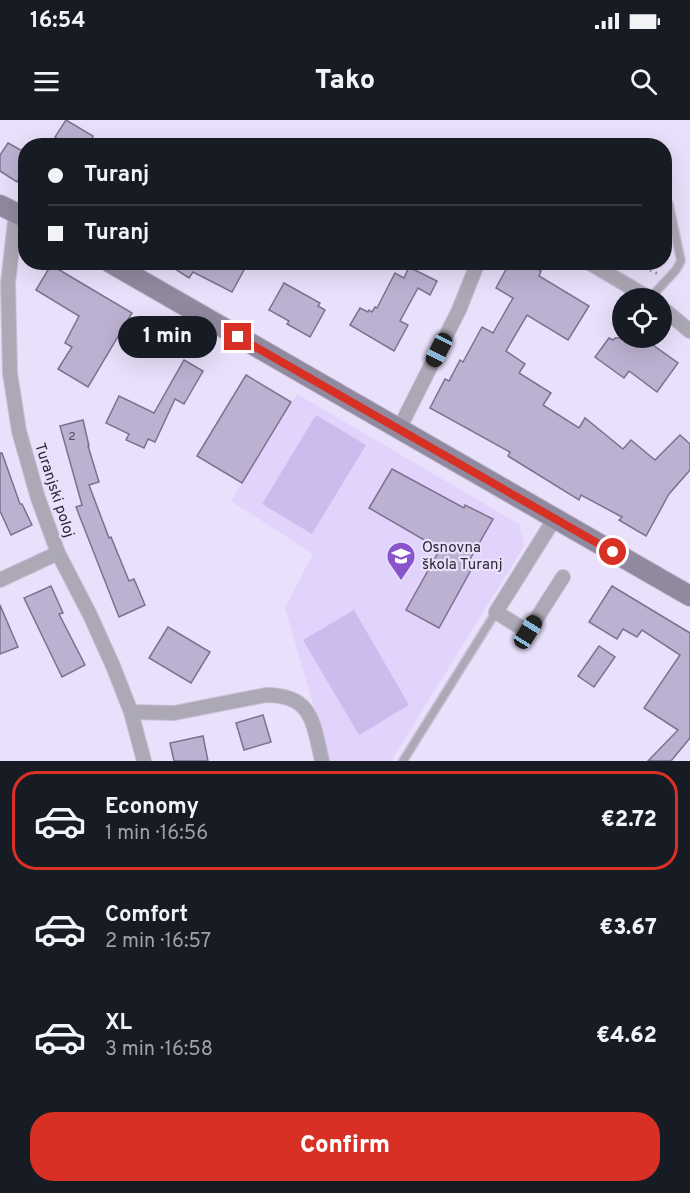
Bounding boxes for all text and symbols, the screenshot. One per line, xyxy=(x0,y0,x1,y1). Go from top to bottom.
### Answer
text: 16:54 xyxy=(30,8,86,35)
text: Tako xyxy=(315,64,375,98)
icon: menu xyxy=(30,65,63,98)
icon: search xyxy=(627,65,660,98)
text: Turanj xyxy=(84,162,149,189)
text: Turanj xyxy=(84,220,149,247)
map controls xyxy=(612,288,672,348)
button: locate xyxy=(612,288,672,348)
callout: 1 min xyxy=(118,316,217,358)
route end xyxy=(224,323,251,350)
text: 1 min xyxy=(143,324,192,350)
car xyxy=(423,330,455,370)
house number: 2 xyxy=(68,429,76,445)
street label: Turanjski poloj xyxy=(29,441,78,540)
route start xyxy=(599,538,626,565)
place label: Osnovna škola Turanj xyxy=(422,539,503,575)
school or university icon: Osnovna škola Turanj xyxy=(385,540,417,582)
car xyxy=(511,612,545,652)
icon: car xyxy=(33,794,87,848)
text: Economy xyxy=(105,794,199,821)
text: €2.72 xyxy=(601,807,657,834)
text: 1 min · 16:56 xyxy=(105,821,208,847)
icon: car xyxy=(33,902,87,956)
text: Comfort xyxy=(105,902,188,929)
text: €3.67 xyxy=(599,915,657,942)
text: 2 min · 16:57 xyxy=(105,929,211,955)
icon: car xyxy=(33,1010,87,1064)
text: XL xyxy=(105,1010,132,1037)
text: €4.62 xyxy=(596,1023,657,1050)
text: 3 min · 16:58 xyxy=(105,1037,213,1063)
button: Confirm xyxy=(30,1112,660,1181)

